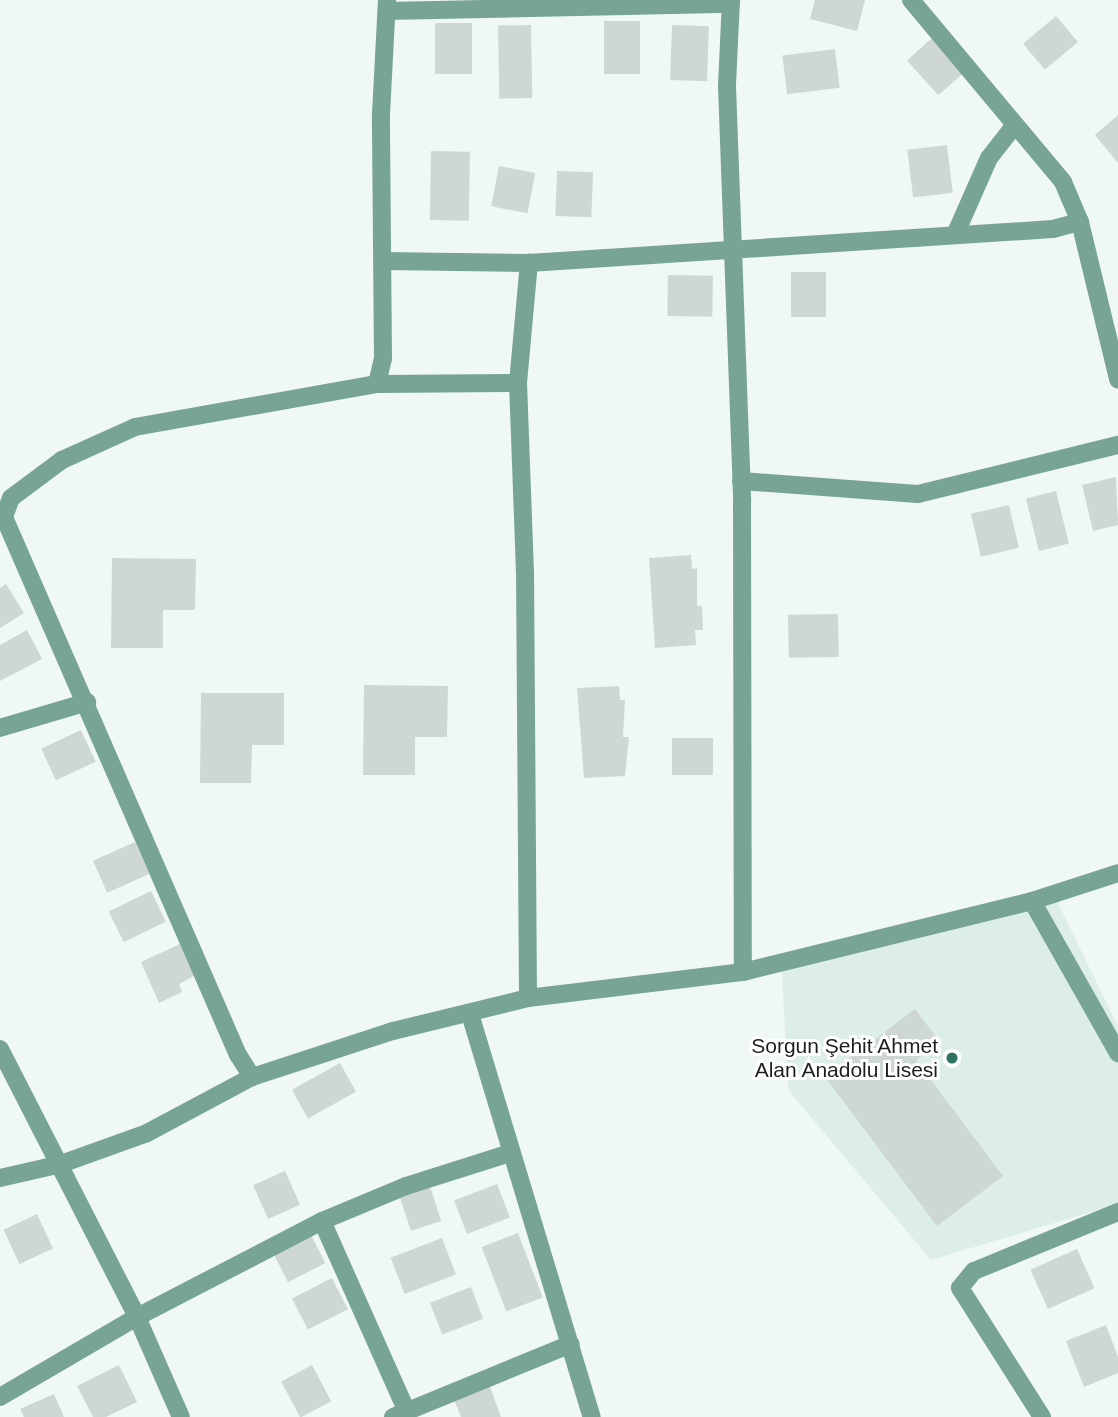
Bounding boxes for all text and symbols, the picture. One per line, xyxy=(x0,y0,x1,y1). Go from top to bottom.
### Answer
place label: Sorgun Şehit Ahmet Alan Anadolu Lisesi xyxy=(750,1033,938,1083)
marker: Sorgun Şehit Ahmet Alan Anadolu Lisesi xyxy=(944,1050,960,1066)

